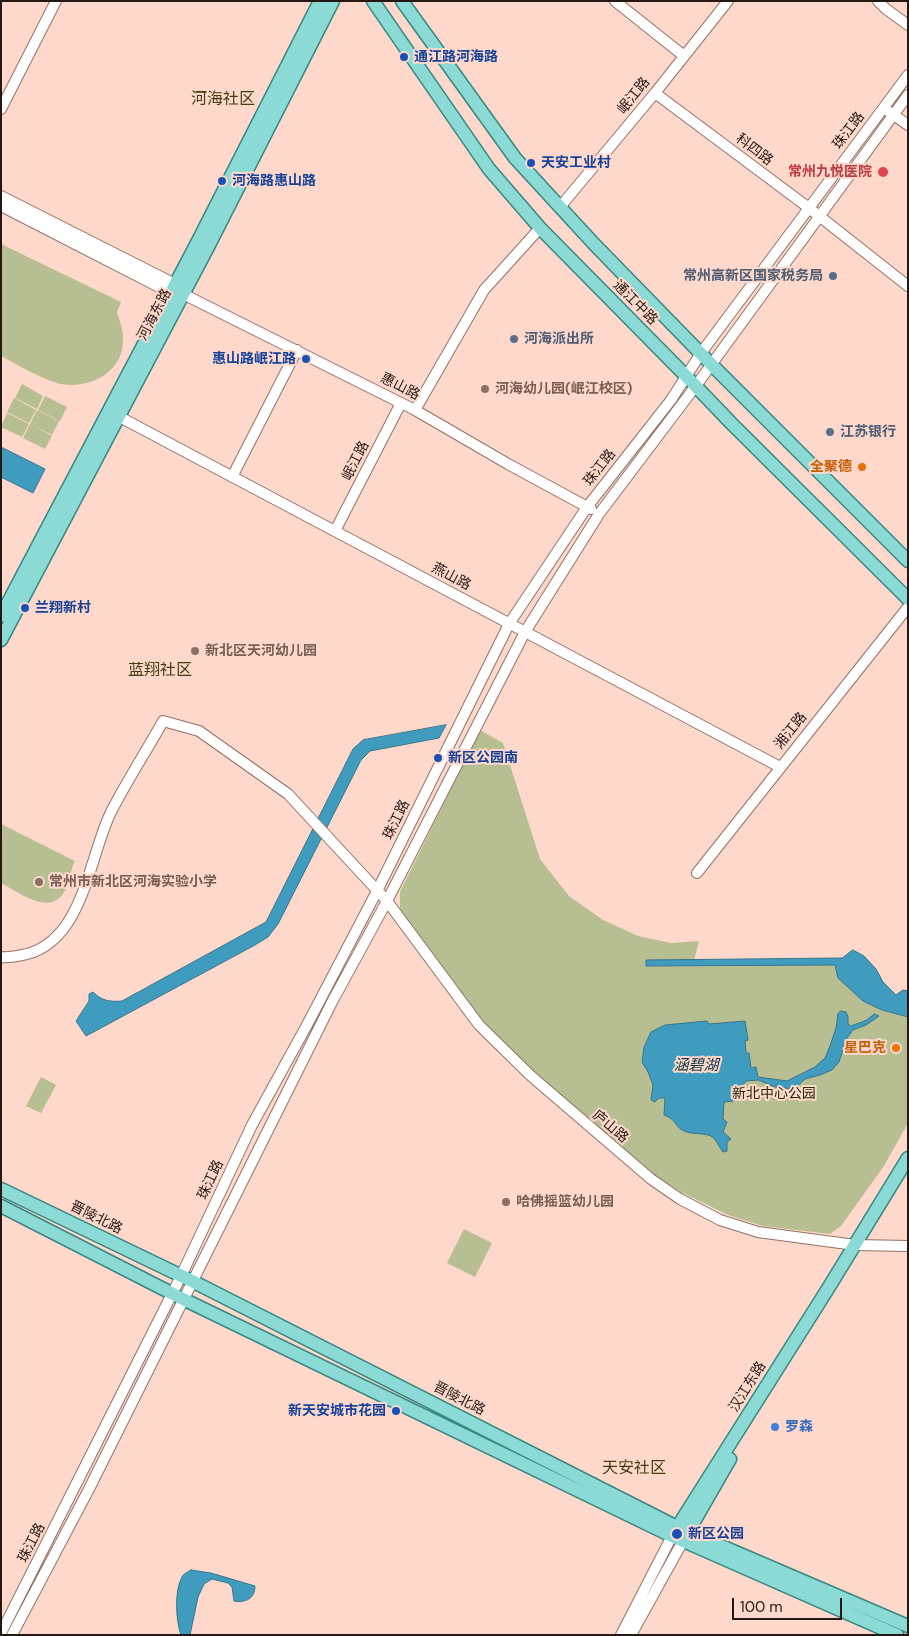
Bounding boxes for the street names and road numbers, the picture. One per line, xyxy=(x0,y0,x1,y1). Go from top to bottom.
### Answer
street label: 岷江路 xyxy=(614,74,654,118)
street label: 珠江路 xyxy=(830,109,868,153)
street label: 科四路 xyxy=(732,131,776,169)
street label: 通江中路 xyxy=(609,277,661,329)
street label: 河海东路 xyxy=(134,286,176,344)
street label: 惠山路 xyxy=(377,370,423,404)
street label: 岷江路 xyxy=(339,438,373,484)
street label: 珠江路 xyxy=(580,446,620,490)
street label: 燕山路 xyxy=(429,560,473,594)
street label: 湘江路 xyxy=(771,709,811,753)
street label: 珠江路 xyxy=(380,797,414,843)
street label: 庐山路 xyxy=(589,1107,631,1147)
street label: 珠江路 xyxy=(195,1157,227,1203)
street label: 晋陵北路 xyxy=(67,1198,125,1238)
street label: 汉江东路 xyxy=(726,1359,770,1415)
street label: 晋陵北路 xyxy=(430,1379,488,1419)
street label: 珠江路 xyxy=(15,1520,49,1566)

